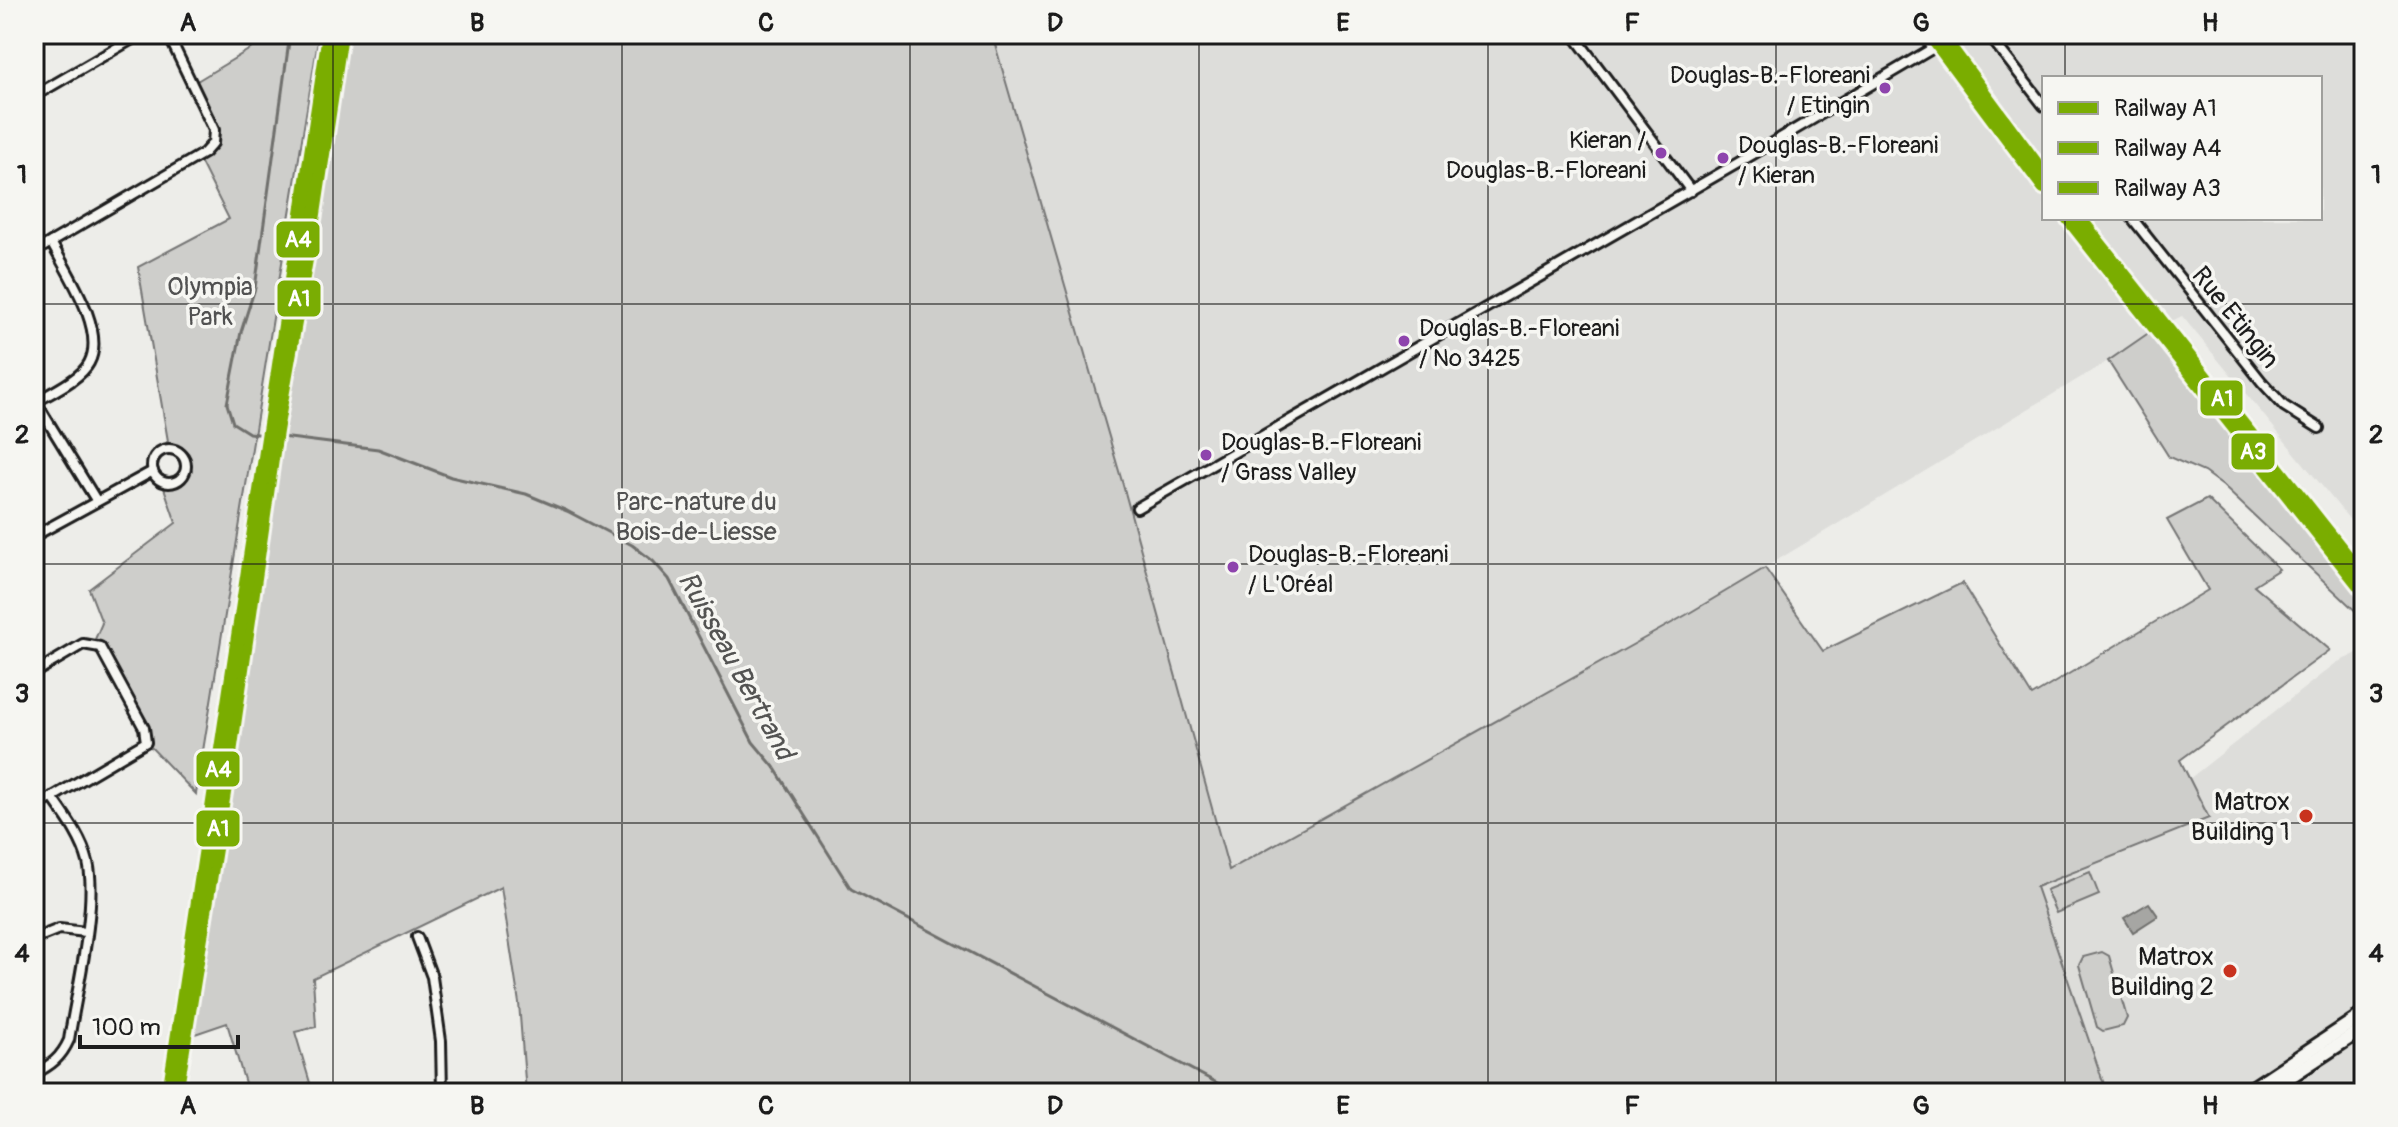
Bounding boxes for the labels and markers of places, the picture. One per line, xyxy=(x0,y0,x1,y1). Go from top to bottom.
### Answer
place label: Douglas-B.-Floreani / Etingin xyxy=(1670,61,1870,120)
marker: Douglas-B.-Floreani / Etingin xyxy=(1877,80,1893,96)
place label: Kieran / Douglas-B.-Floreani xyxy=(1446,126,1646,185)
place label: Douglas-B.-Floreani / Kieran xyxy=(1738,131,1938,190)
marker: Kieran / Douglas-B.-Floreani xyxy=(1653,145,1669,161)
marker: Douglas-B.-Floreani / Kieran xyxy=(1715,150,1731,166)
place label: Douglas-B.-Floreani / No 3425 xyxy=(1419,314,1619,373)
marker: Douglas-B.-Floreani / No 3425 xyxy=(1396,333,1412,349)
place label: Douglas-B.-Floreani / Grass Valley xyxy=(1221,428,1421,487)
marker: Douglas-B.-Floreani / Grass Valley xyxy=(1198,447,1214,463)
place label: Douglas-B.-Floreani / L'Oréal xyxy=(1248,540,1448,599)
marker: Douglas-B.-Floreani / L'Oréal xyxy=(1225,559,1241,575)
place label: Matrox Building 1 xyxy=(2191,786,2290,848)
marker: Matrox Building 1 xyxy=(2297,807,2315,825)
place label: Matrox Building 2 xyxy=(2110,941,2214,1003)
marker: Matrox Building 2 xyxy=(2221,962,2239,980)

